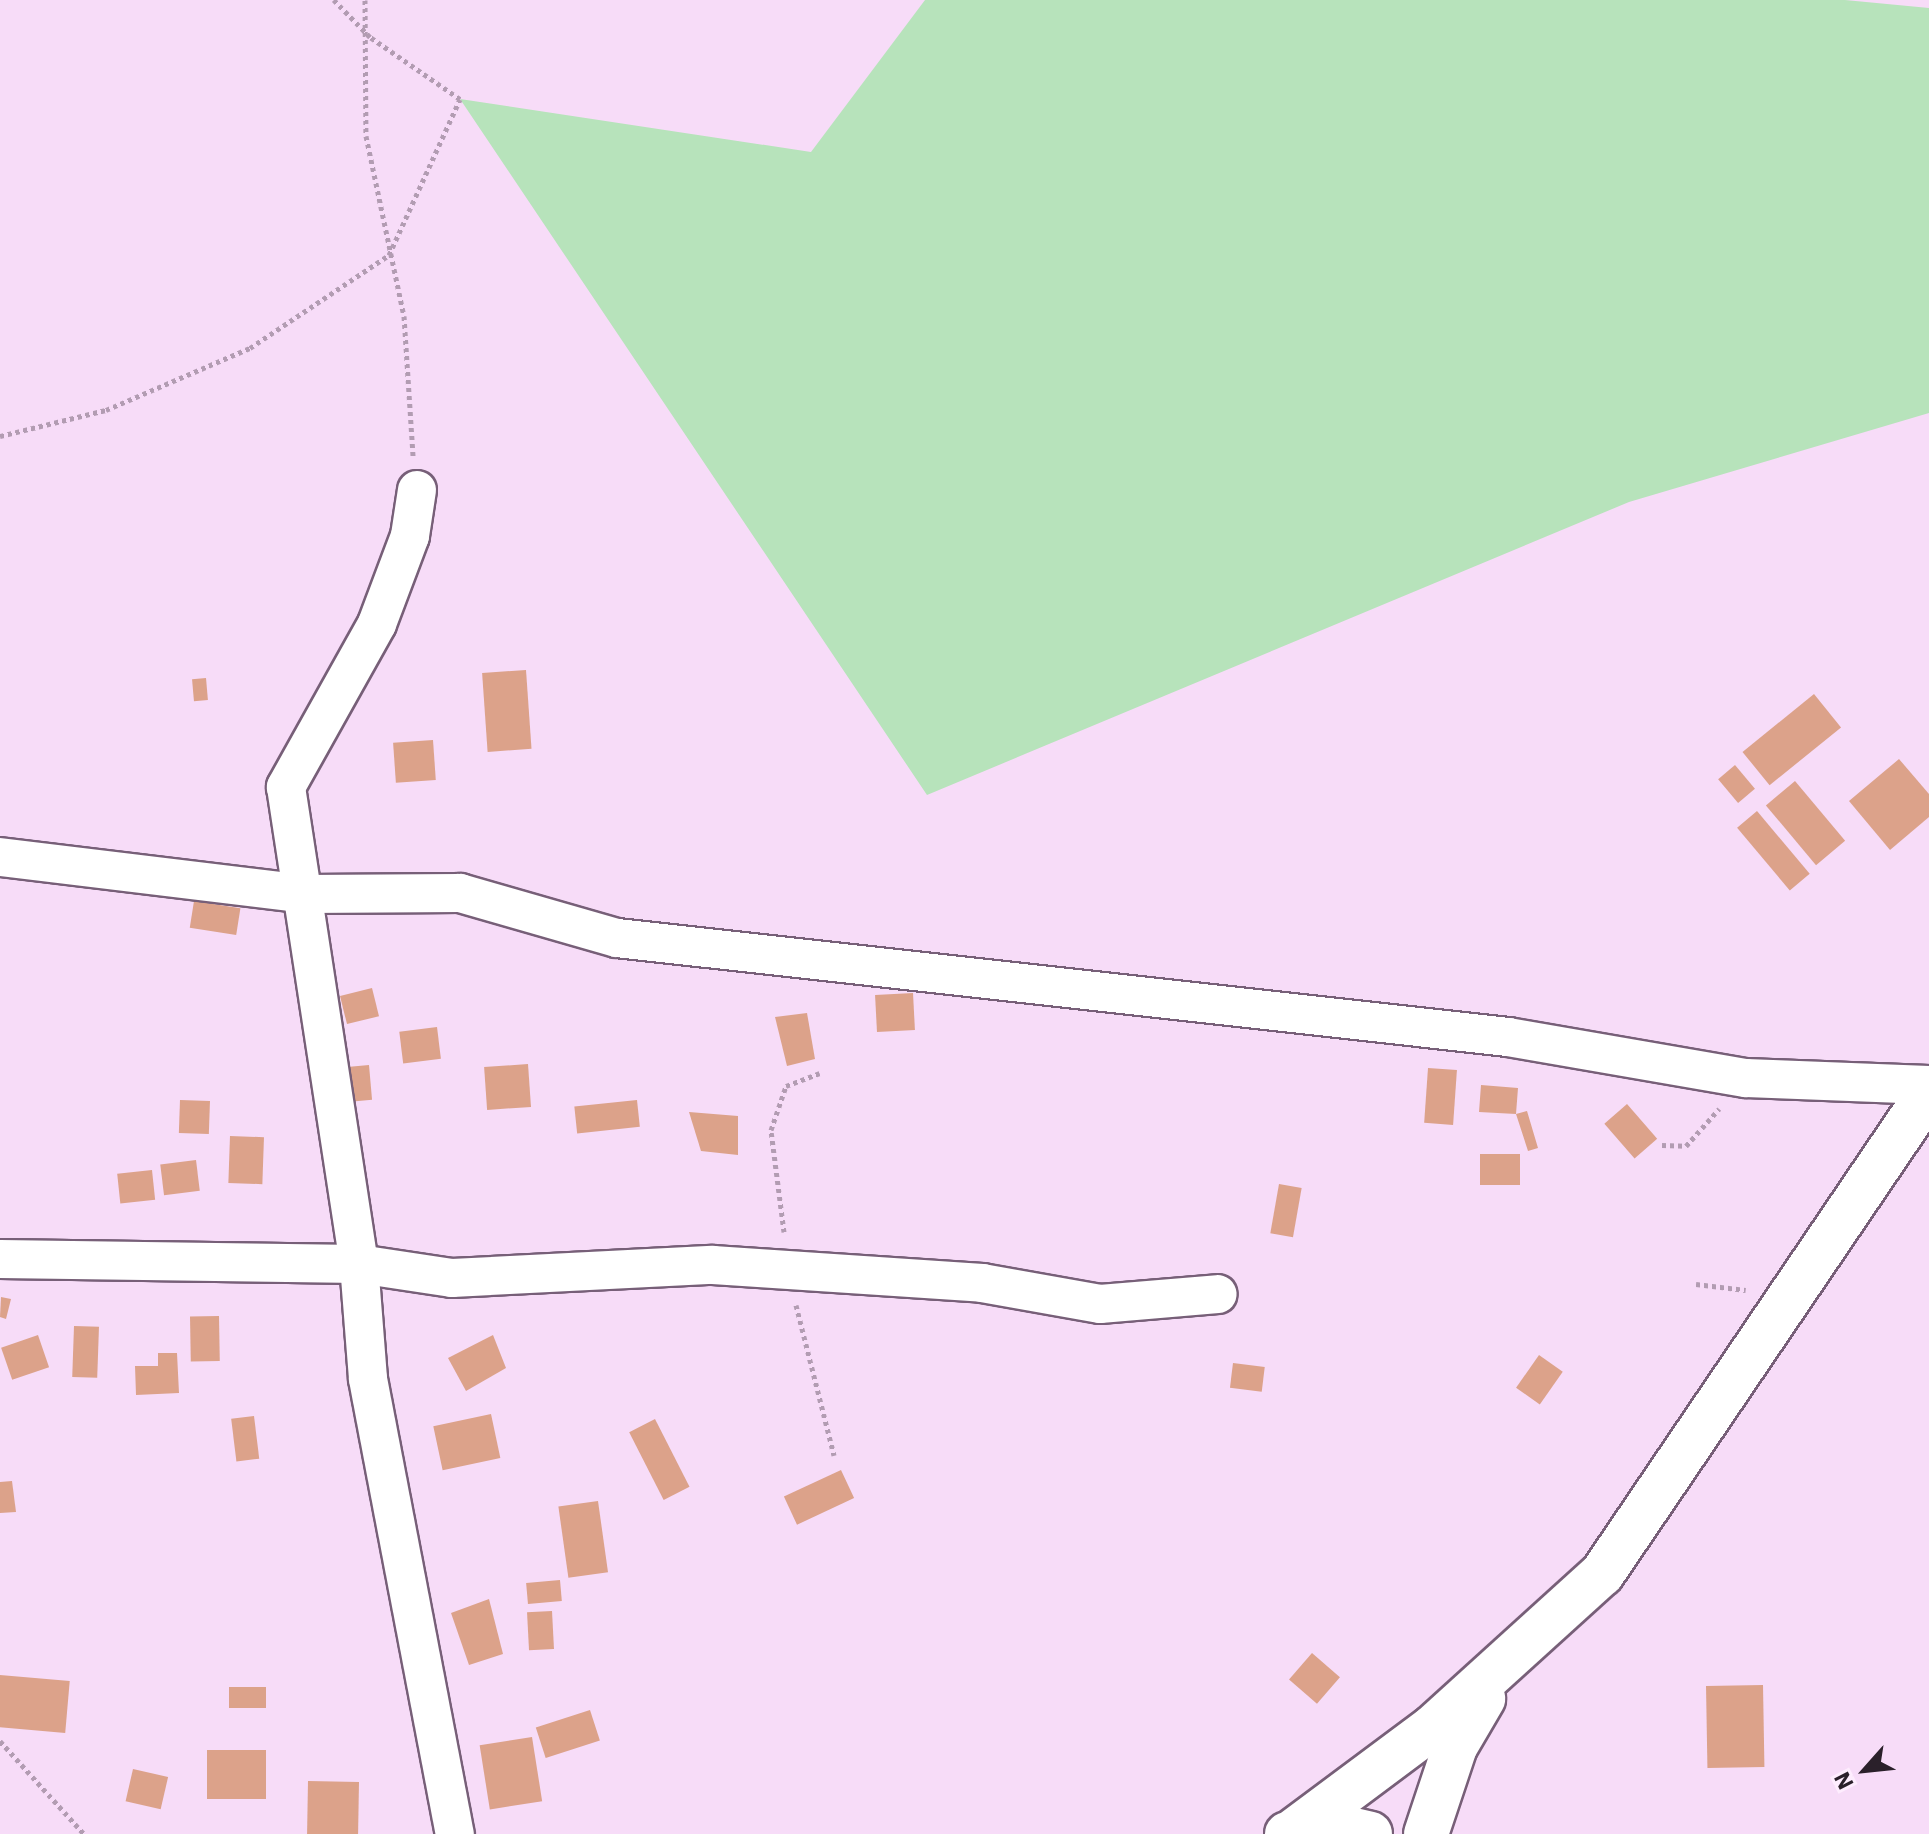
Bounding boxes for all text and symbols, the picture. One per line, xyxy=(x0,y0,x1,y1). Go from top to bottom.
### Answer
north arrow xyxy=(1825,1730,1905,1810)
text: N xyxy=(1827,1767,1860,1795)

